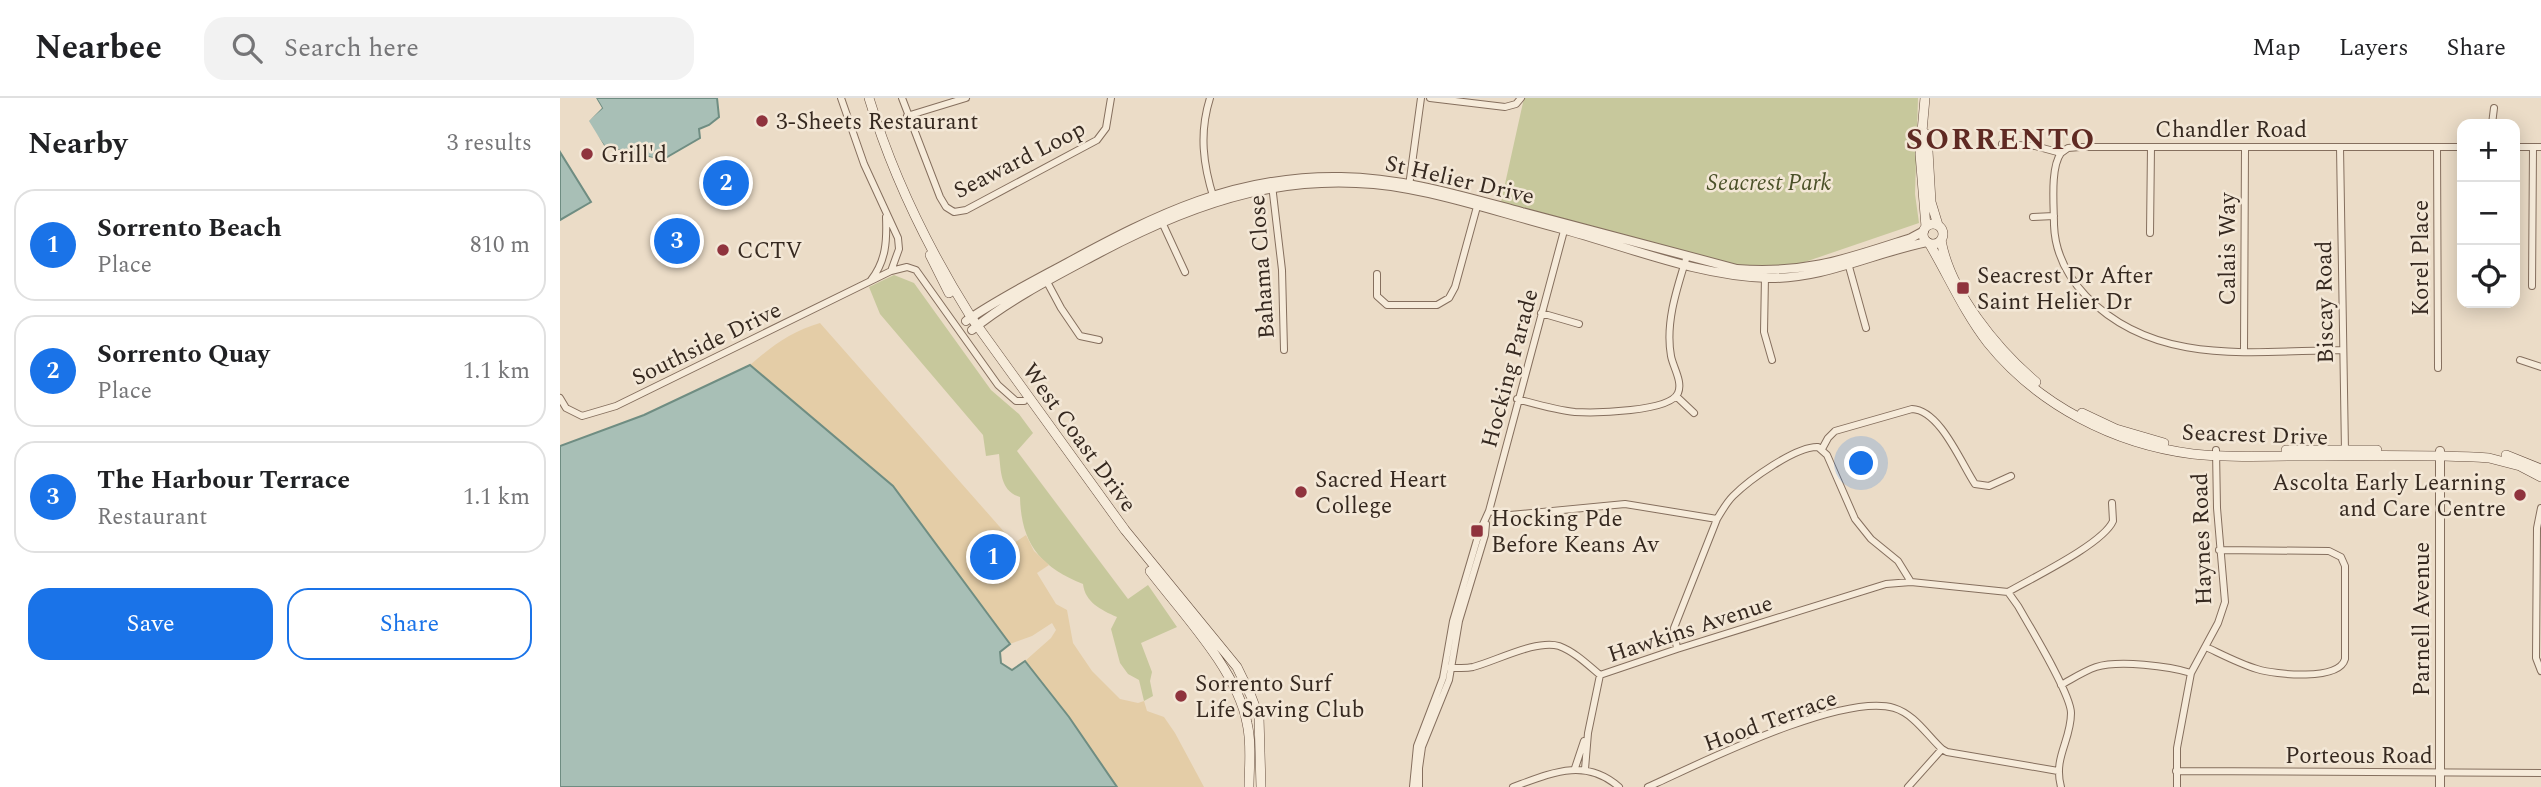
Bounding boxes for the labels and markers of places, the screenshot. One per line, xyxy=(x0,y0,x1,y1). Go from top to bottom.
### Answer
place label: 3-Sheets Restaurant xyxy=(776,105,978,140)
marker: 3-Sheets Restaurant xyxy=(754,113,770,129)
place label: Grill'd xyxy=(601,138,667,173)
marker: Grill'd xyxy=(579,146,595,162)
pin: 2 xyxy=(703,157,749,209)
pin: 3 xyxy=(654,215,700,267)
place label: CCTV xyxy=(737,234,802,269)
marker: CCTV xyxy=(715,242,731,258)
place label: Seacrest Dr After Saint Helier Dr xyxy=(1977,259,2153,320)
marker: Seacrest Dr After Saint Helier Dr xyxy=(1955,280,1971,296)
place label: Sacred Heart College xyxy=(1315,463,1447,524)
place label: Ascolta Early Learning and Care Centre xyxy=(2272,466,2506,527)
marker: Sacred Heart College xyxy=(1293,484,1309,500)
marker: Ascolta Early Learning and Care Centre xyxy=(2512,487,2528,503)
place label: Hocking Pde Before Keans Av xyxy=(1491,502,1660,563)
marker: Hocking Pde Before Keans Av xyxy=(1469,523,1485,539)
pin: 1 xyxy=(970,531,1016,583)
place label: Sorrento Surf Life Saving Club xyxy=(1195,667,1364,728)
marker: Sorrento Surf Life Saving Club xyxy=(1173,688,1189,704)

